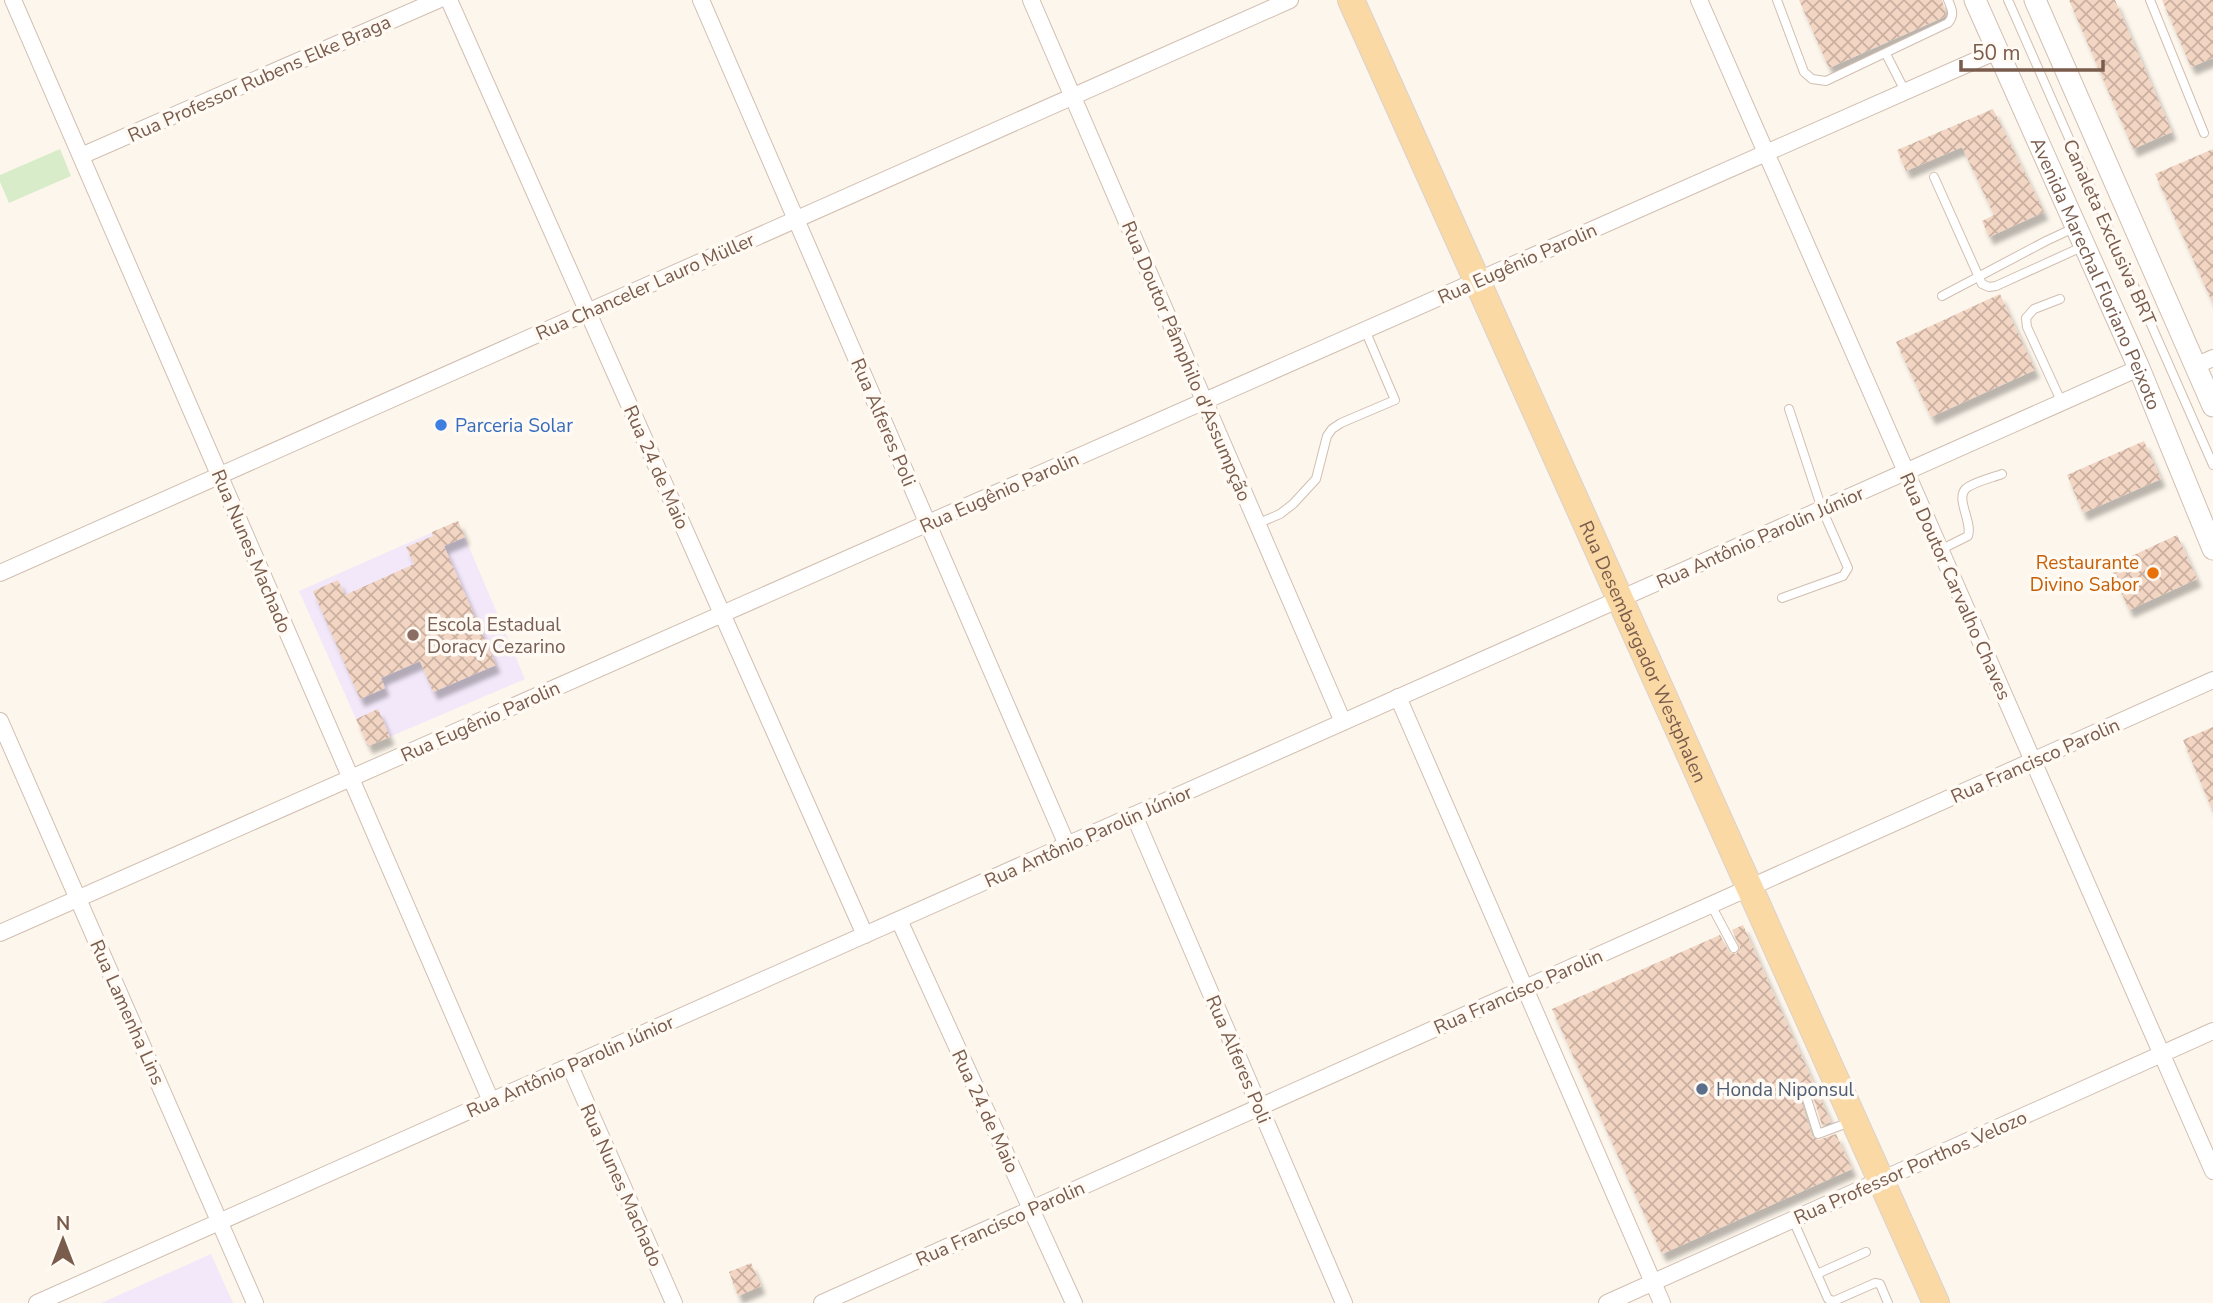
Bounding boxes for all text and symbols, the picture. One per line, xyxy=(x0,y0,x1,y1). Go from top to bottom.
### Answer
street label: Rua Professor Rubens Elke Braga xyxy=(124,9,395,149)
scale bar xyxy=(1961,28,2103,72)
text: 50 m xyxy=(1972,39,2021,67)
street label: Avenida Marechal Floriano Peixoto xyxy=(2024,133,2167,414)
street label: Canaleta Exclusiva BRT xyxy=(2056,135,2162,330)
street label: Rua Doutor Pâmphilo d'Assumpção xyxy=(1115,217,1257,506)
street label: Rua Eugênio Parolin xyxy=(1434,217,1601,311)
street label: Rua Chanceler Lauro Müller xyxy=(532,227,759,347)
street label: Rua Alferes Poli xyxy=(844,354,922,490)
street label: Rua 24 de Maio xyxy=(617,401,695,534)
place label: Parceria Solar xyxy=(455,413,573,439)
marker: Parceria Solar xyxy=(433,417,449,433)
street label: Rua Eugênio Parolin xyxy=(916,446,1083,540)
street label: Rua Nunes Machado xyxy=(205,465,297,637)
street label: Rua Doutor Carvalho Chaves xyxy=(1893,469,2017,704)
street label: Rua Antônio Parolin Júnior xyxy=(1652,480,1869,595)
street label: Rua Desembargador Westphalen xyxy=(1572,517,1713,787)
place label: Restaurante Divino Sabor xyxy=(2030,550,2139,598)
marker: Restaurante Divino Sabor xyxy=(2145,565,2161,581)
place label: Escola Estadual Doracy Cezarino xyxy=(427,612,565,660)
marker: Escola Estadual Doracy Cezarino xyxy=(405,627,421,643)
street label: Rua Eugênio Parolin xyxy=(397,675,564,769)
street label: Rua Francisco Parolin xyxy=(1947,712,2124,810)
street label: Rua Antônio Parolin Júnior xyxy=(980,779,1197,894)
street label: Rua Lamenha Lins xyxy=(83,936,171,1089)
street label: Rua Francisco Parolin xyxy=(1430,943,1607,1041)
street label: Rua Alferes Poli xyxy=(1199,991,1277,1127)
street label: Rua Antônio Parolin Júnior xyxy=(462,1009,679,1124)
street label: Rua 24 de Maio xyxy=(945,1045,1025,1177)
place label: Honda Niponsul xyxy=(1716,1077,1855,1103)
marker: Honda Niponsul xyxy=(1694,1081,1710,1097)
street label: Rua Nunes Machado xyxy=(574,1100,669,1271)
street label: Rua Professor Porthos Velozo xyxy=(1790,1105,2031,1231)
street label: Rua Francisco Parolin xyxy=(912,1175,1089,1273)
north arrow xyxy=(28,1205,98,1275)
text: N xyxy=(56,1211,70,1237)

